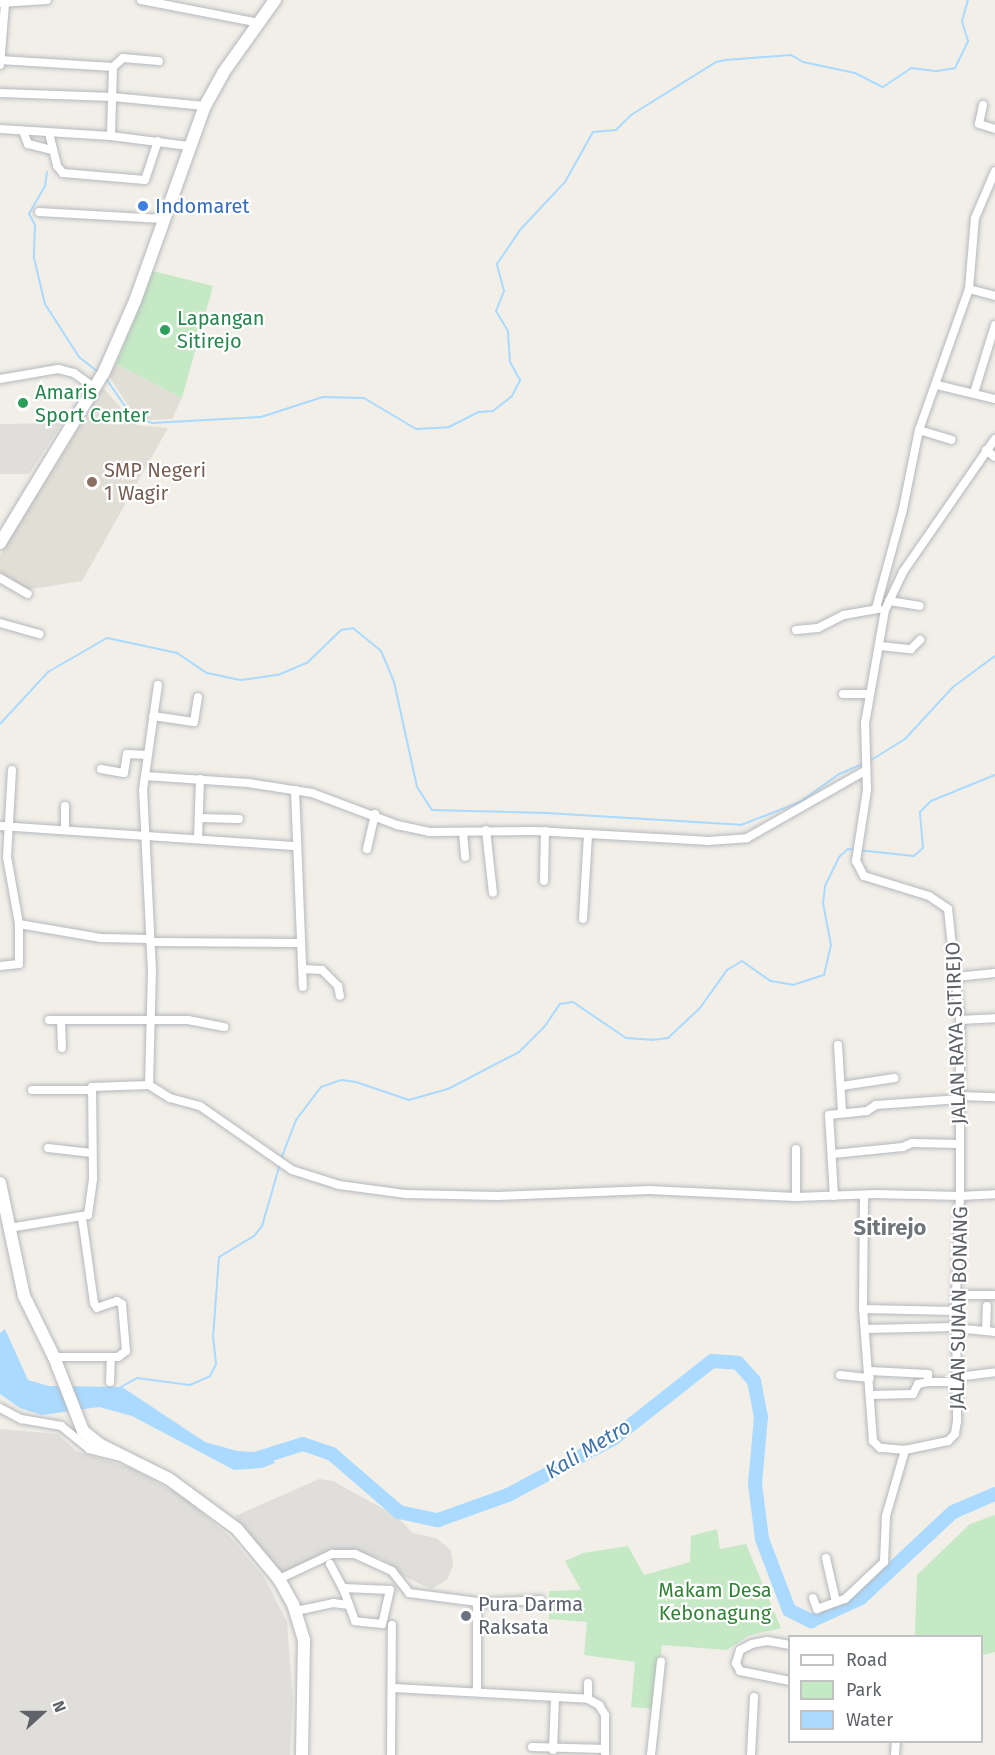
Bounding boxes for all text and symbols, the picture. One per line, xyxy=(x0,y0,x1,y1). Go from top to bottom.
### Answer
place label: Indomaret xyxy=(155,194,250,218)
marker: Indomaret xyxy=(136,199,150,213)
place label: Lapangan Sitirejo xyxy=(177,306,265,353)
marker: Lapangan Sitirejo xyxy=(158,323,172,337)
place label: Amaris Sport Center xyxy=(35,380,149,427)
marker: Amaris Sport Center xyxy=(16,396,30,410)
place label: SMP Negeri 1 Wagir xyxy=(104,458,206,505)
marker: SMP Negeri 1 Wagir xyxy=(85,475,99,489)
street label: JALAN RAYA SITIREJO xyxy=(941,941,971,1125)
street label: JALAN SUNAN BONANG xyxy=(945,1206,973,1410)
district label: Sitirejo xyxy=(854,1215,926,1241)
water label: Kali Metro xyxy=(541,1414,635,1484)
park label: Makam Desa Kebonagung xyxy=(658,1578,772,1625)
place label: Pura Darma Raksata xyxy=(478,1592,583,1639)
marker: Pura Darma Raksata xyxy=(459,1609,473,1623)
legend xyxy=(788,1635,983,1743)
text: Road xyxy=(846,1649,888,1671)
text: Park xyxy=(846,1679,881,1701)
north arrow xyxy=(12,1683,72,1743)
text: N xyxy=(48,1698,70,1715)
text: Water xyxy=(846,1709,893,1731)

